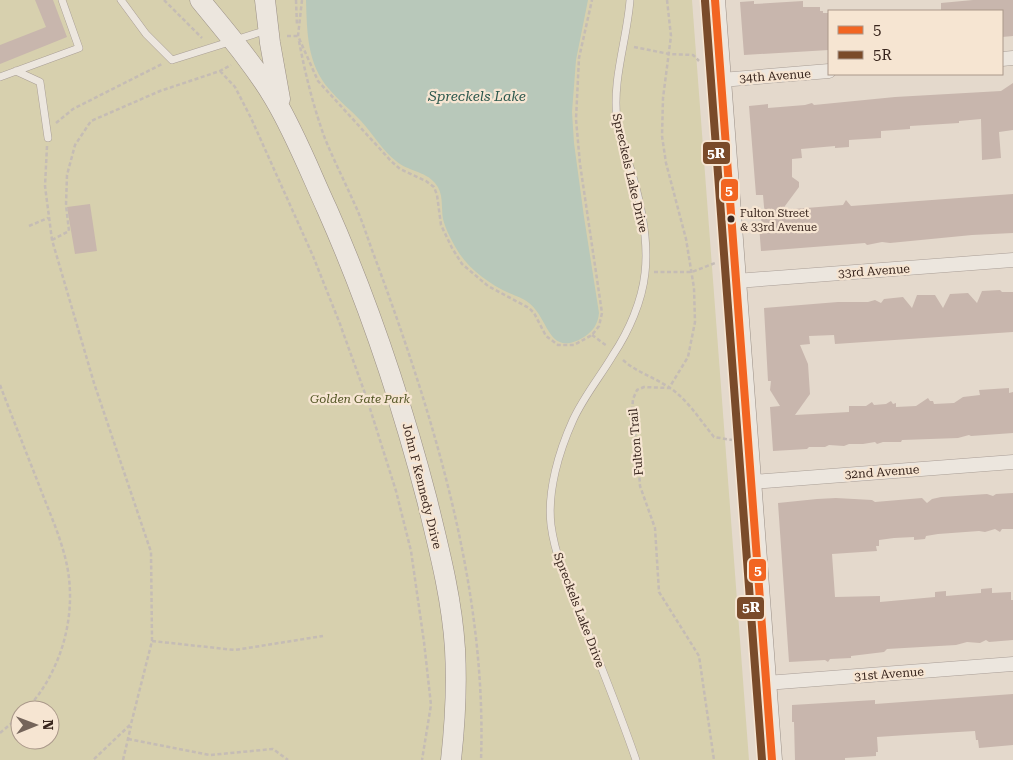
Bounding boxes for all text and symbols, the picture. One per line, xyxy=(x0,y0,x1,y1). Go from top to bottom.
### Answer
legend xyxy=(828,10,1003,75)
text: 5 xyxy=(873,21,881,39)
text: 5R xyxy=(873,46,892,64)
street label: 34th Avenue xyxy=(739,66,812,85)
water label: Spreckels Lake xyxy=(427,88,526,104)
street label: Spreckels Lake Drive xyxy=(609,112,651,234)
line badge: 5R xyxy=(702,141,731,165)
text: 5R xyxy=(707,145,726,161)
line badge: 5 xyxy=(720,178,739,202)
text: 5 xyxy=(725,182,733,198)
place label: Fulton Street & 33rd Avenue xyxy=(740,207,817,234)
marker: Fulton Street & 33rd Avenue xyxy=(726,214,736,224)
street label: 33rd Avenue xyxy=(838,261,911,280)
park label: Golden Gate Park xyxy=(310,392,411,406)
street label: Fulton Trail xyxy=(626,407,646,476)
street label: John F Kennedy Drive xyxy=(400,422,445,551)
street label: 32nd Avenue xyxy=(844,462,920,482)
street label: Spreckels Lake Drive xyxy=(551,551,608,670)
line badge: 5 xyxy=(748,558,767,582)
text: 5 xyxy=(754,562,762,578)
line badge: 5R xyxy=(736,596,765,620)
text: 5R xyxy=(742,599,761,615)
street label: 31st Avenue xyxy=(854,665,925,683)
north arrow xyxy=(10,700,60,750)
text: N xyxy=(40,719,56,731)

